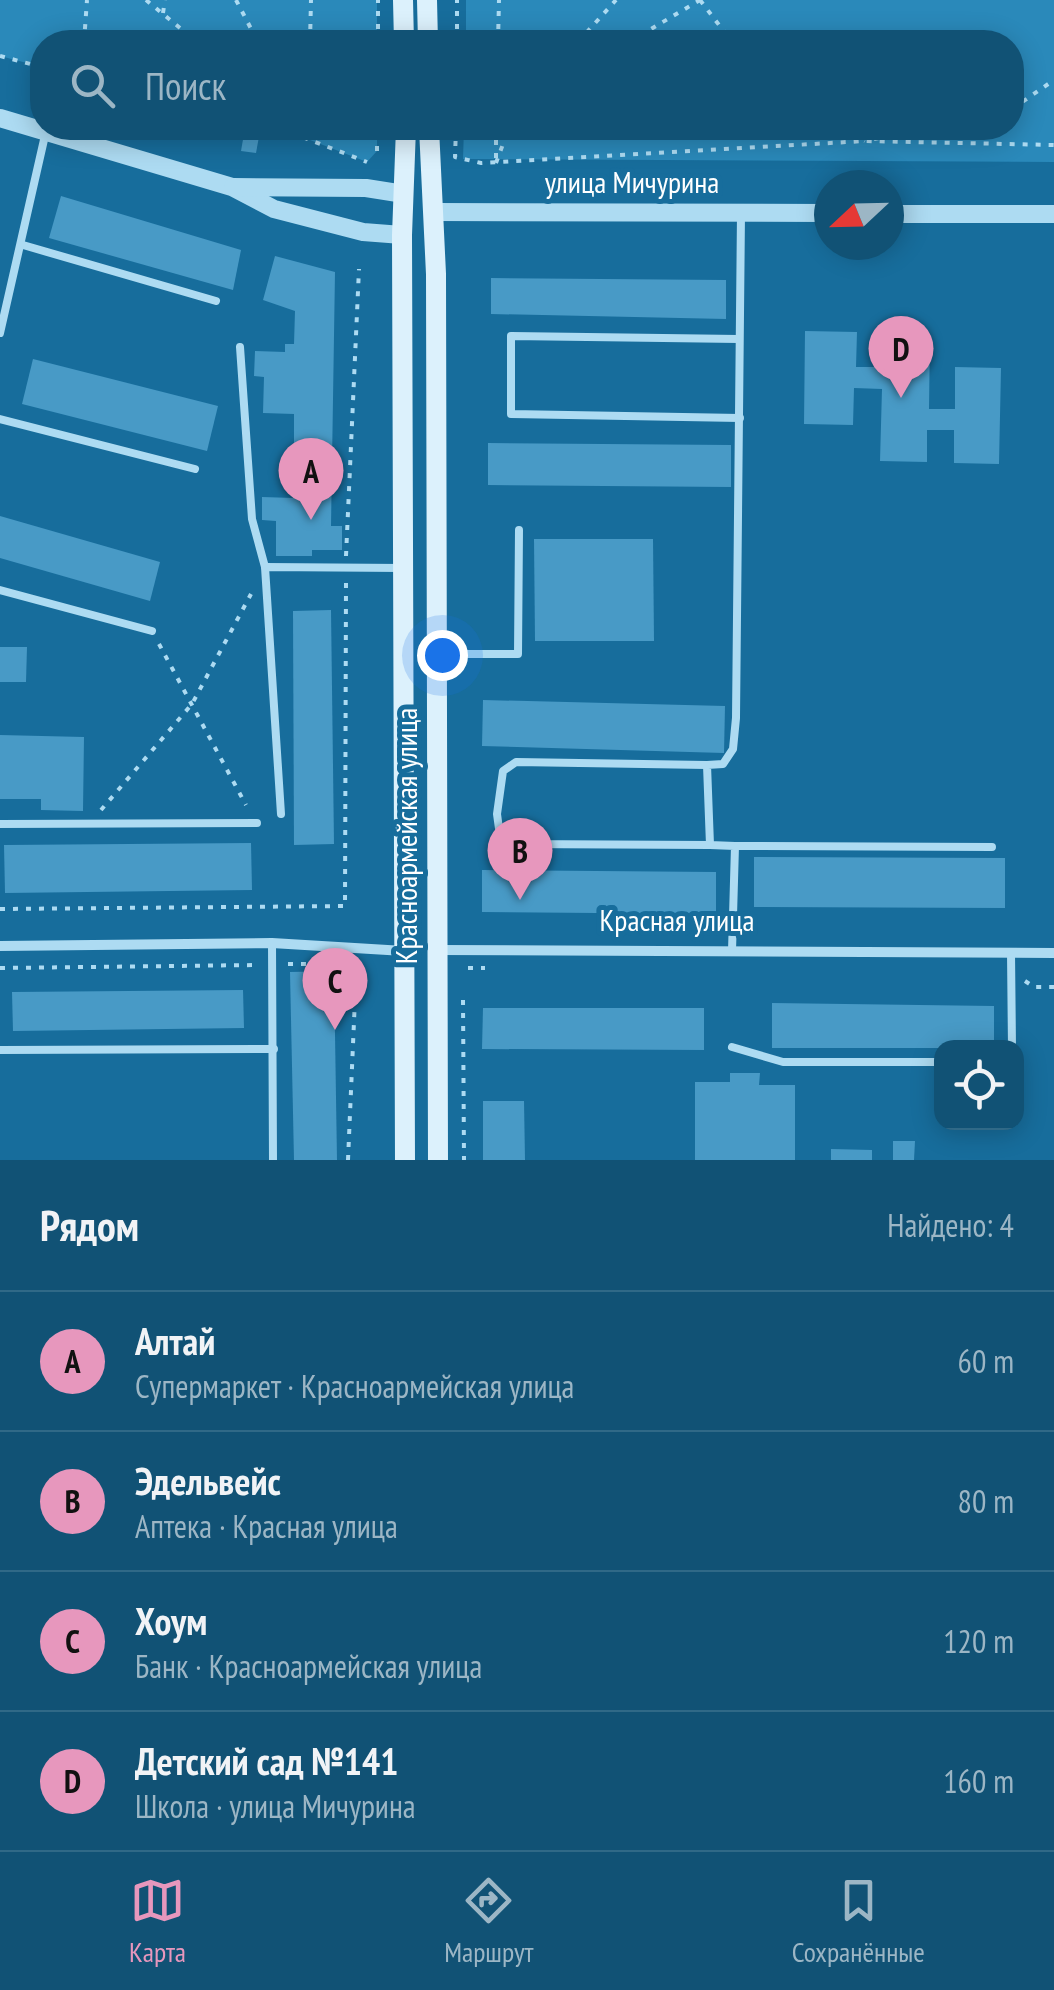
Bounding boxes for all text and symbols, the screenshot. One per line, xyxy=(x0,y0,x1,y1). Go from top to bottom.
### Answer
search box xyxy=(30,30,1024,140)
icon: search xyxy=(65,58,120,113)
text: Поиск xyxy=(145,61,226,110)
street label: улица Мичурина xyxy=(545,162,719,201)
north arrow xyxy=(814,170,904,260)
pin: D xyxy=(868,316,934,398)
pin: A xyxy=(278,438,344,520)
your location xyxy=(417,630,468,681)
street label: Красноармейская улица xyxy=(386,708,425,964)
pin: B xyxy=(488,818,552,900)
street label: Красная улица xyxy=(600,900,754,939)
pin: C xyxy=(302,948,368,1030)
map controls xyxy=(934,1040,1024,1130)
button: locate xyxy=(934,1040,1024,1130)
text: Рядом xyxy=(40,1198,139,1253)
text: Найдено: 4 xyxy=(887,1204,1014,1246)
text: Алтай xyxy=(135,1316,215,1365)
text: A xyxy=(64,1340,81,1382)
text: 60 m xyxy=(958,1340,1014,1382)
text: Супермаркет · Красноармейская улица xyxy=(135,1365,574,1407)
text: Эдельвейс xyxy=(135,1456,281,1505)
text: B xyxy=(65,1480,80,1522)
text: 80 m xyxy=(958,1480,1014,1522)
text: Аптека · Красная улица xyxy=(135,1505,398,1547)
text: Хоум xyxy=(135,1596,207,1645)
text: C xyxy=(65,1620,80,1662)
text: 120 m xyxy=(943,1620,1014,1662)
text: Банк · Красноармейская улица xyxy=(135,1645,482,1687)
text: Детский сад №141 xyxy=(135,1736,398,1785)
text: D xyxy=(64,1760,81,1802)
text: 160 m xyxy=(943,1760,1014,1802)
text: Школа · улица Мичурина xyxy=(135,1785,416,1827)
tab: Карта xyxy=(129,1873,186,1970)
tab: Маршрут xyxy=(444,1873,534,1970)
tab: Сохранённые xyxy=(792,1873,925,1970)

